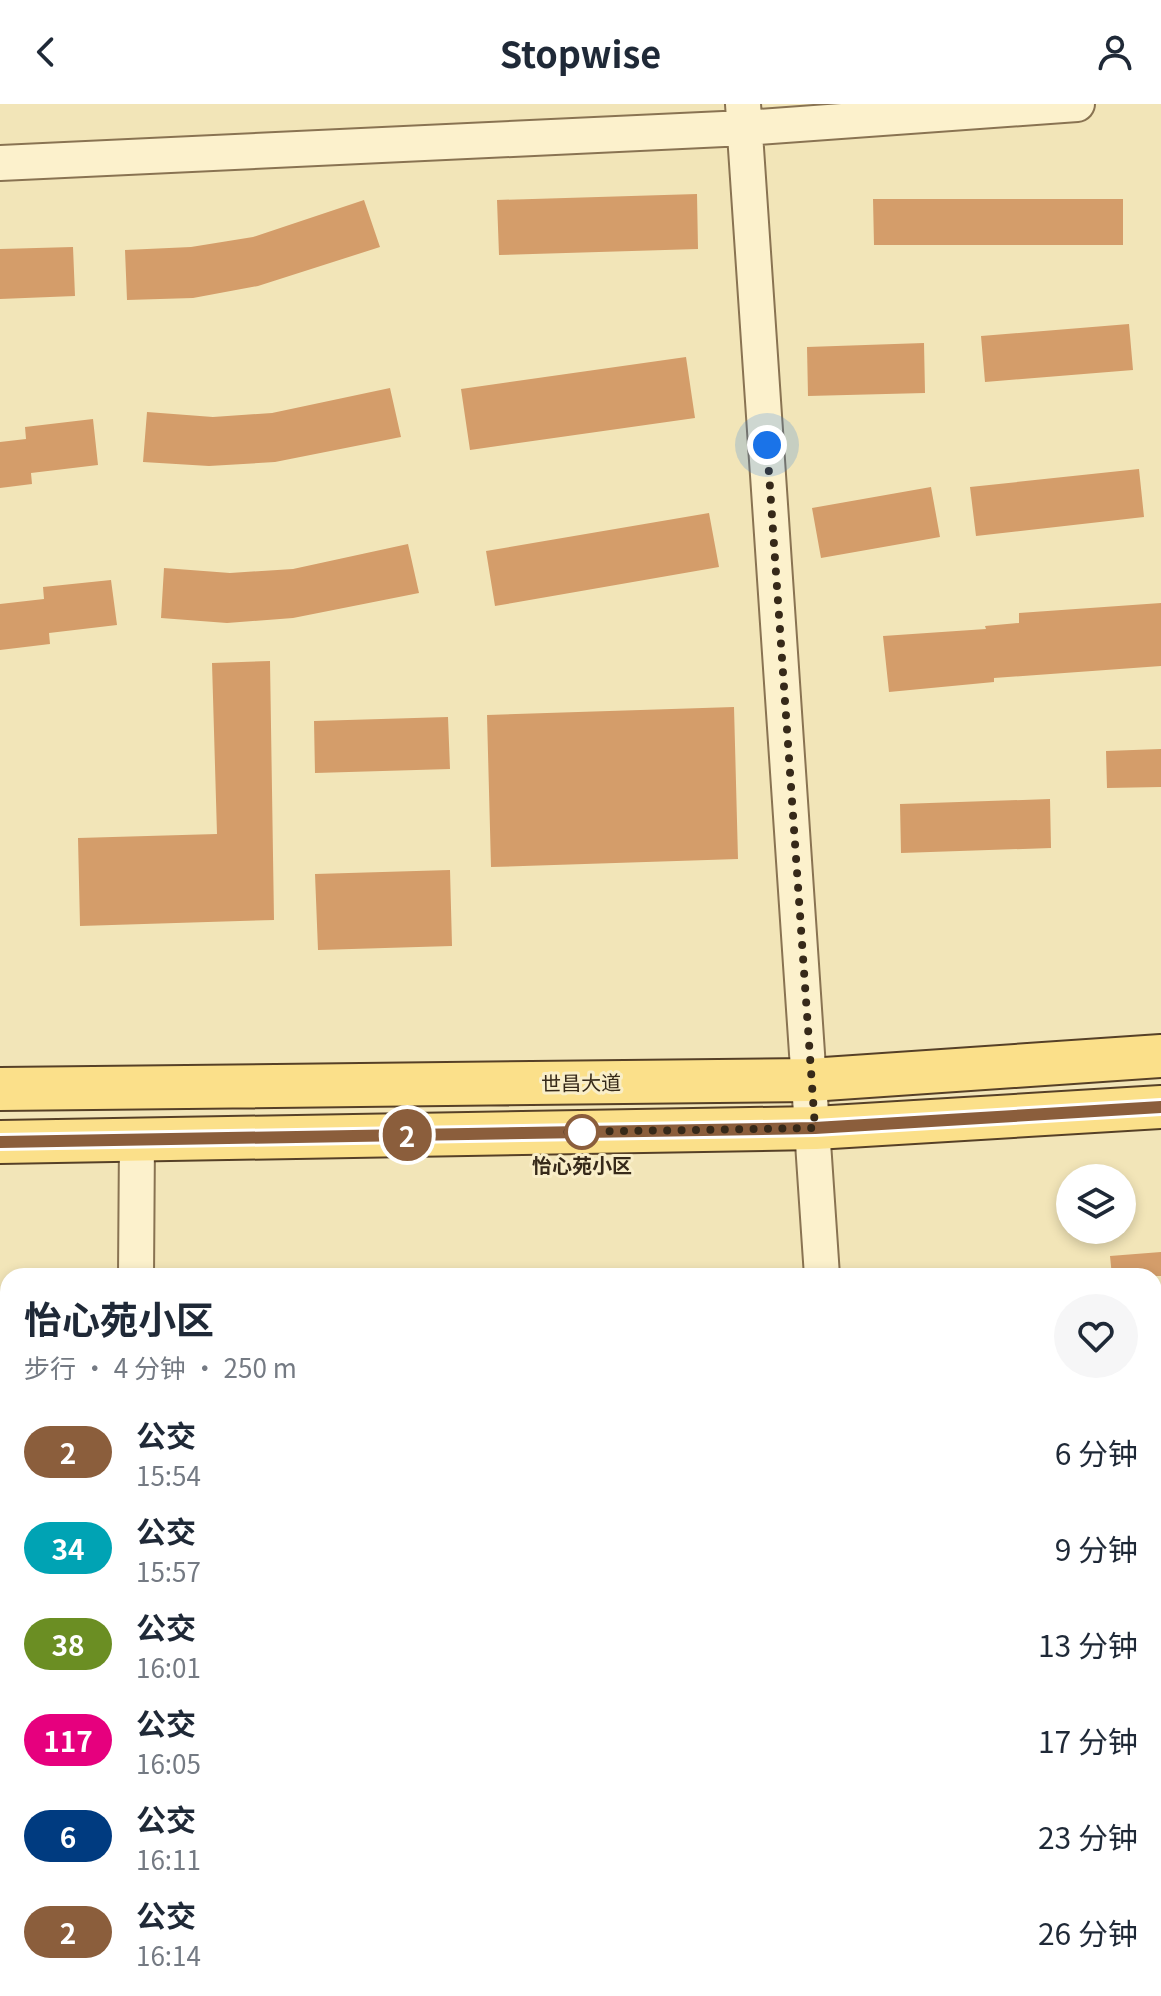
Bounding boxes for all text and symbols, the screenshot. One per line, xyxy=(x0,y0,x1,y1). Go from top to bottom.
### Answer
text: Stopwise xyxy=(500,26,661,78)
icon: back xyxy=(24,30,68,74)
icon: person xyxy=(1093,30,1137,74)
your location xyxy=(747,425,787,465)
street label: 世昌大道 xyxy=(541,1067,621,1097)
line badge: 2 xyxy=(381,1109,433,1161)
text: 2 xyxy=(399,1115,415,1155)
marker: 怡心苑小区 xyxy=(565,1115,599,1149)
place label: 怡心苑小区 xyxy=(532,1150,632,1179)
map controls xyxy=(1056,1164,1136,1244)
button: layers xyxy=(1056,1164,1136,1244)
text: 怡心苑小区 xyxy=(24,1290,214,1345)
button: heart xyxy=(1054,1294,1138,1378)
text: 步行 · 4 分钟 · 250 m xyxy=(24,1348,297,1385)
text: 公交 xyxy=(136,1412,196,1456)
text: 6 分钟 xyxy=(1055,1430,1138,1474)
text: 2 xyxy=(60,1432,76,1472)
text: 15:54 xyxy=(136,1456,201,1493)
text: 公交 xyxy=(136,1508,196,1552)
text: 9 分钟 xyxy=(1055,1526,1138,1570)
text: 34 xyxy=(51,1528,85,1568)
text: 15:57 xyxy=(136,1552,201,1589)
text: 公交 xyxy=(136,1604,196,1648)
text: 13 分钟 xyxy=(1038,1622,1138,1666)
text: 38 xyxy=(51,1624,85,1664)
text: 16:01 xyxy=(136,1648,201,1685)
text: 公交 xyxy=(136,1700,196,1744)
text: 17 分钟 xyxy=(1038,1718,1138,1762)
text: 117 xyxy=(43,1720,93,1760)
text: 16:05 xyxy=(136,1744,201,1781)
text: 公交 xyxy=(136,1796,196,1840)
text: 23 分钟 xyxy=(1038,1814,1138,1858)
text: 6 xyxy=(60,1816,76,1856)
text: 16:11 xyxy=(136,1840,201,1877)
text: 公交 xyxy=(136,1892,196,1936)
text: 26 分钟 xyxy=(1038,1910,1138,1954)
text: 2 xyxy=(60,1912,76,1952)
text: 16:14 xyxy=(136,1936,201,1973)

